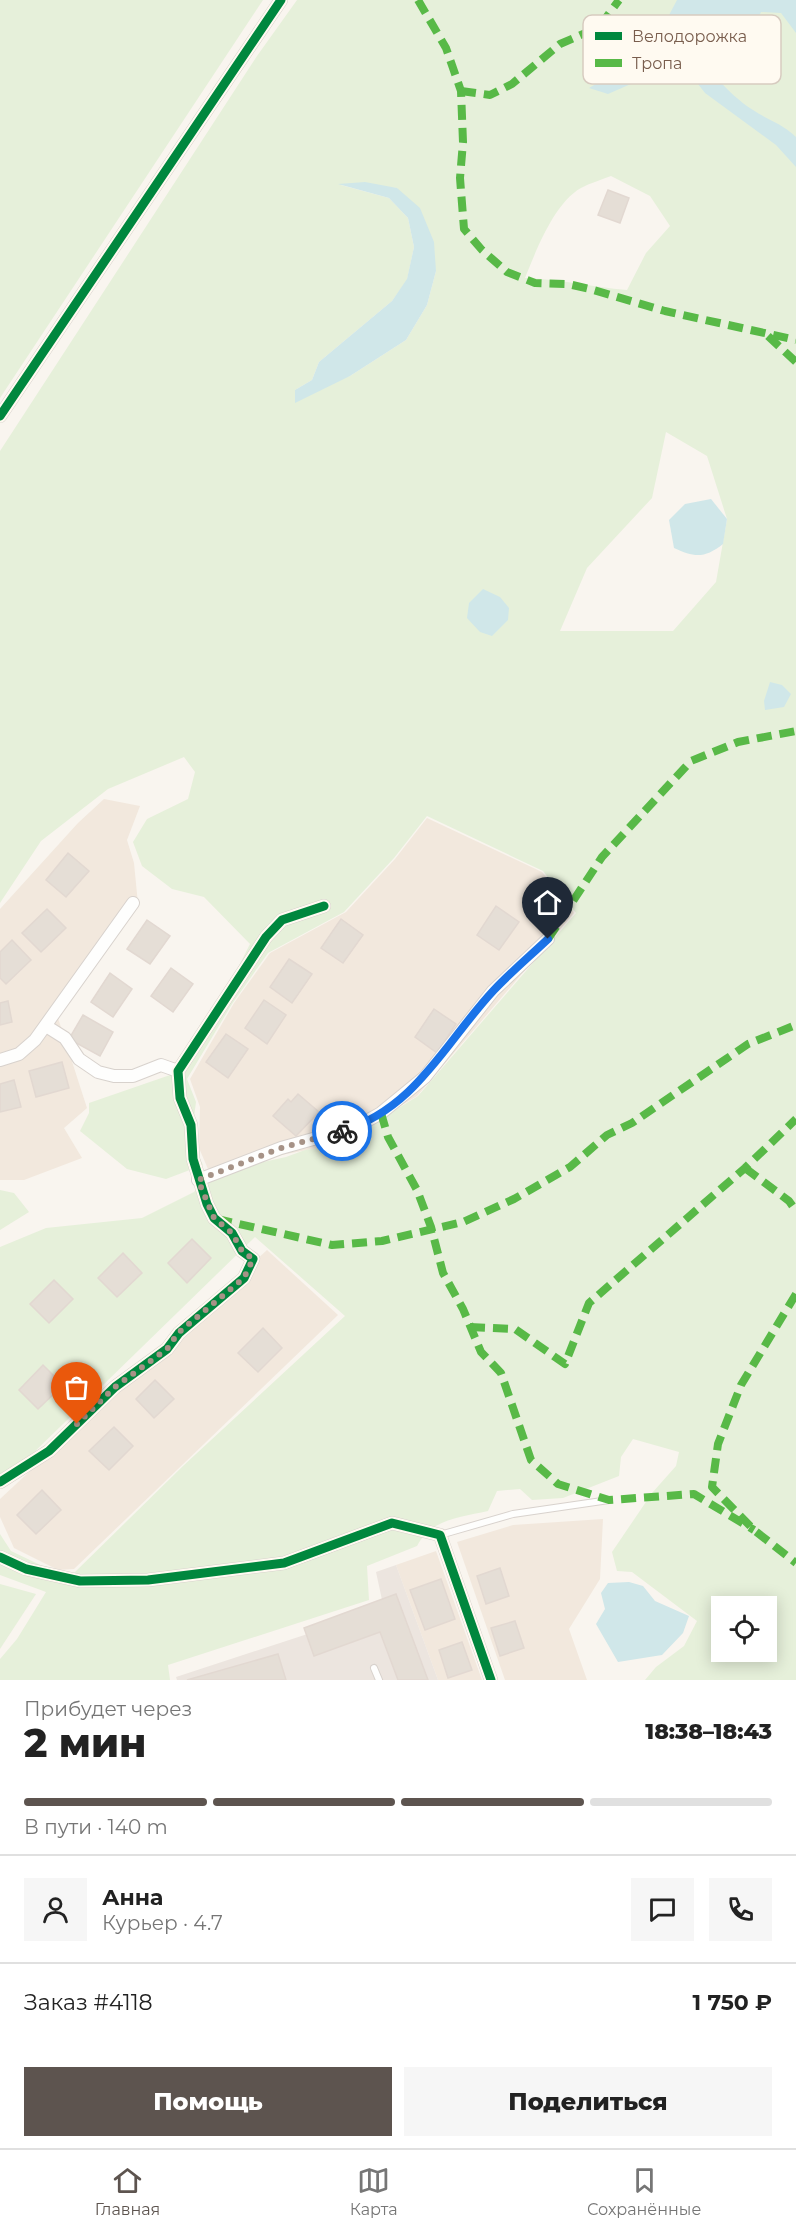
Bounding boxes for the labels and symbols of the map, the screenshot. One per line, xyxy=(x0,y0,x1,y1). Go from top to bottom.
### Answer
legend xyxy=(583,15,781,84)
text: Велодорожка xyxy=(632,27,747,46)
text: Тропа xyxy=(632,54,682,73)
pin xyxy=(522,877,573,939)
courier xyxy=(312,1101,372,1161)
pin xyxy=(51,1362,102,1424)

